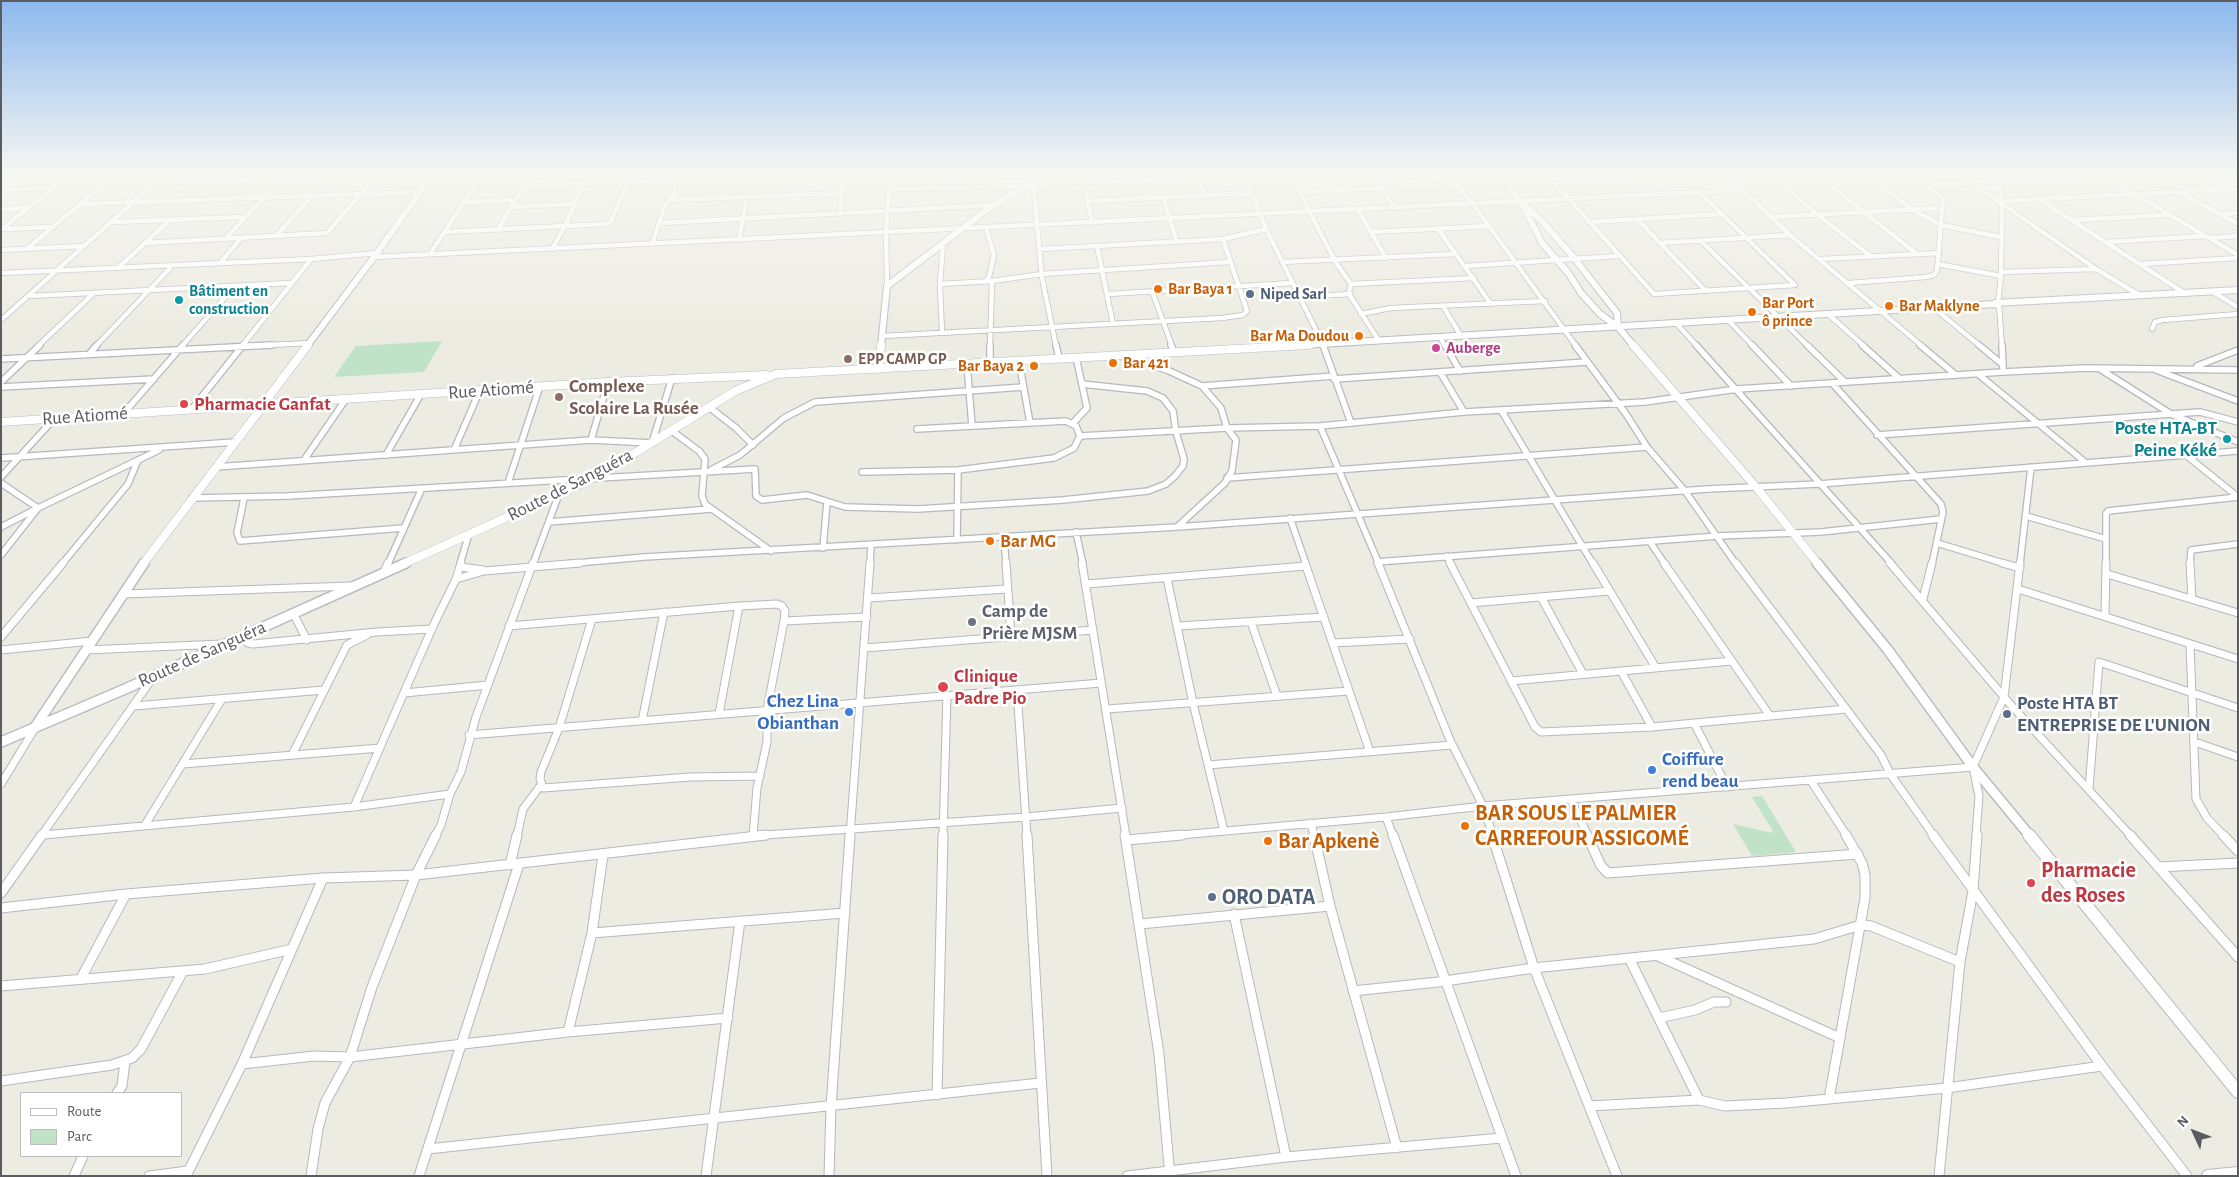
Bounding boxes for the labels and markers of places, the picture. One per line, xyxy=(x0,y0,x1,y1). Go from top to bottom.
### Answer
place label: Bar Baya 1 xyxy=(1168,279,1233,299)
place label: Bâtiment en construction xyxy=(189,281,269,319)
marker: Bar Baya 1 xyxy=(1152,283,1164,295)
place label: Niped Sarl xyxy=(1260,284,1327,304)
marker: Niped Sarl xyxy=(1244,288,1256,300)
place label: Bar Port ô prince xyxy=(1762,293,1814,331)
marker: Bâtiment en construction xyxy=(173,294,185,306)
place label: Bar Maklyne xyxy=(1899,296,1979,316)
marker: Bar Maklyne xyxy=(1883,300,1895,312)
marker: Bar Port ô prince xyxy=(1746,306,1758,318)
place label: Bar Ma Doudou xyxy=(1250,326,1349,346)
marker: Bar Ma Doudou xyxy=(1353,330,1365,342)
place label: Auberge xyxy=(1446,338,1501,358)
marker: Auberge xyxy=(1430,342,1442,354)
place label: EPP CAMP GP xyxy=(858,349,946,369)
marker: EPP CAMP GP xyxy=(842,353,854,365)
place label: Bar 421 xyxy=(1123,353,1169,373)
place label: Bar Baya 2 xyxy=(958,356,1024,376)
marker: Bar 421 xyxy=(1107,357,1119,369)
marker: Bar Baya 2 xyxy=(1028,360,1040,372)
place label: Complexe Scolaire La Rusée xyxy=(569,375,699,419)
marker: Complexe Scolaire La Rusée xyxy=(553,391,565,403)
place label: Pharmacie Ganfat xyxy=(194,393,331,415)
marker: Pharmacie Ganfat xyxy=(178,398,190,410)
place label: Poste HTA-BT Peine Kéké xyxy=(2114,417,2217,461)
marker: Poste HTA-BT Peine Kéké xyxy=(2221,433,2233,445)
place label: Bar MG xyxy=(1000,530,1056,552)
marker: Bar MG xyxy=(984,535,996,547)
place label: Camp de Prière MJSM xyxy=(982,600,1077,644)
marker: Camp de Prière MJSM xyxy=(966,616,978,628)
place label: Clinique Padre Pio xyxy=(954,665,1027,709)
marker: Clinique Padre Pio xyxy=(936,680,950,694)
place label: Chez Lina Obianthan xyxy=(757,690,839,734)
place label: Poste HTA BT ENTREPRISE DE L'UNION xyxy=(2017,692,2211,736)
marker: Chez Lina Obianthan xyxy=(843,706,855,718)
marker: Poste HTA BT ENTREPRISE DE L'UNION xyxy=(2001,708,2013,720)
place label: Coiffure rend beau xyxy=(1662,748,1738,792)
marker: Coiffure rend beau xyxy=(1646,764,1658,776)
place label: BAR SOUS LE PALMIER CARREFOUR ASSIGOMÉ xyxy=(1475,800,1689,851)
marker: BAR SOUS LE PALMIER CARREFOUR ASSIGOMÉ xyxy=(1459,820,1471,832)
place label: Bar Apkenè xyxy=(1278,828,1379,854)
marker: Bar Apkenè xyxy=(1262,835,1274,847)
place label: Pharmacie des Roses xyxy=(2041,857,2136,908)
marker: Pharmacie des Roses xyxy=(2025,877,2037,889)
place label: ORO DATA xyxy=(1222,884,1316,910)
marker: ORO DATA xyxy=(1206,891,1218,903)

